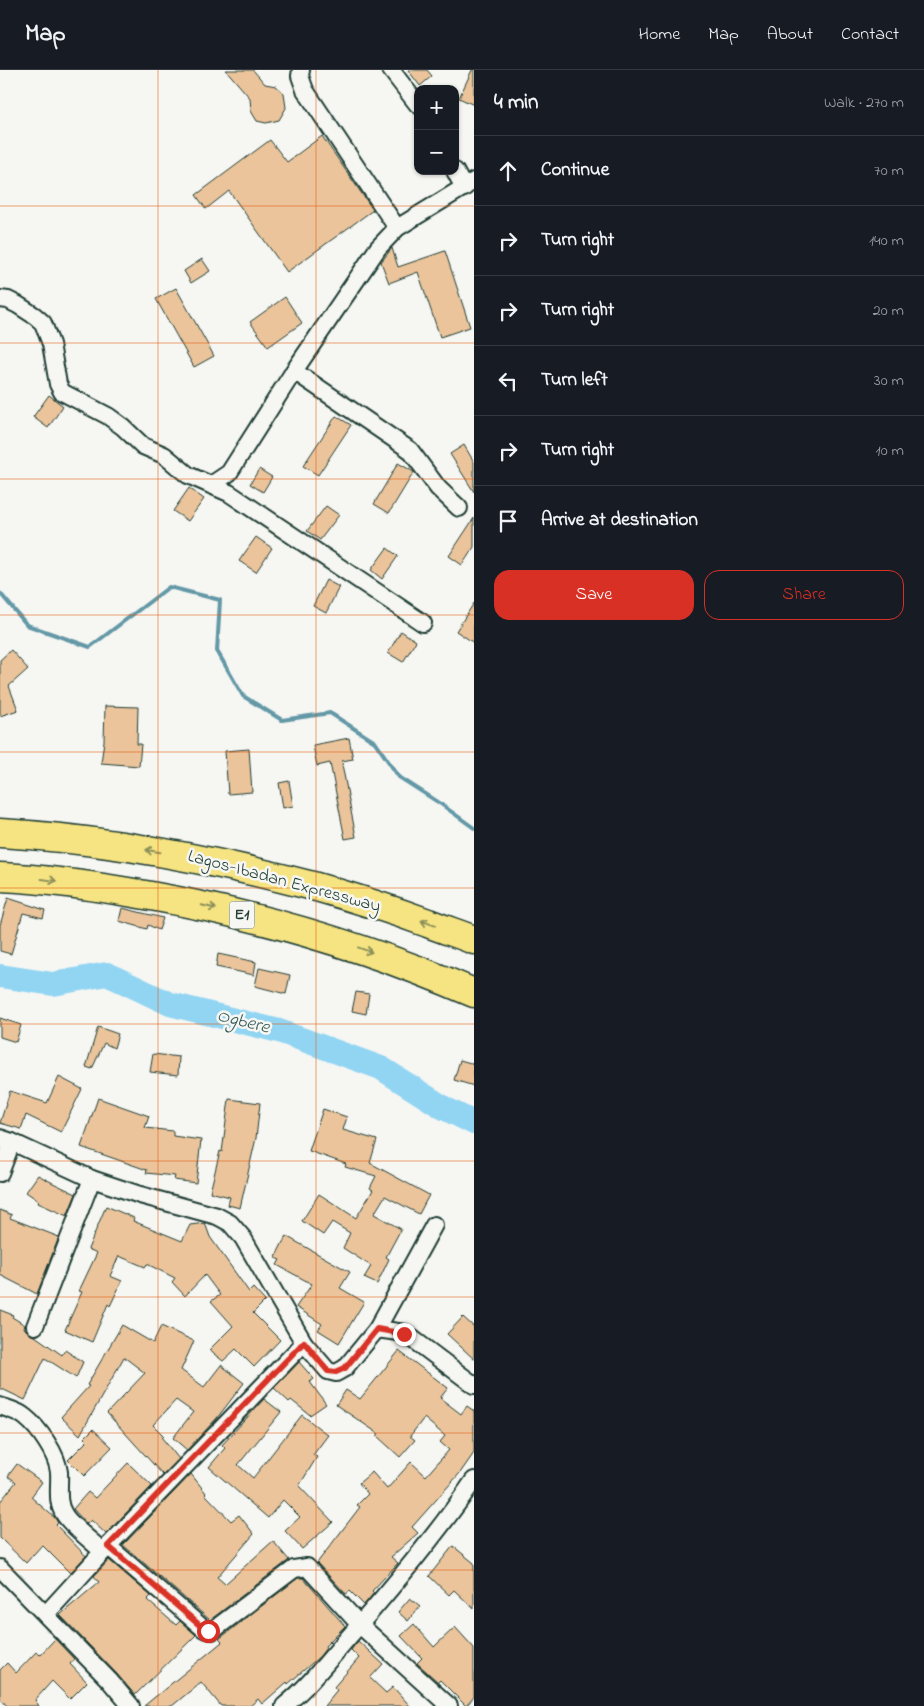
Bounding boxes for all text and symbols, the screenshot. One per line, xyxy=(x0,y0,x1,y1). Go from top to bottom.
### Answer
text: Map xyxy=(25,17,66,52)
text: Home xyxy=(639,22,680,48)
text: Map xyxy=(708,22,739,48)
text: About xyxy=(767,22,813,48)
text: Contact xyxy=(841,22,899,48)
map controls xyxy=(414,85,459,175)
button: + xyxy=(414,85,459,130)
text: 4 min xyxy=(494,88,538,118)
text: Walk · 270 m xyxy=(824,91,904,115)
button: − xyxy=(414,130,459,175)
icon: ahead xyxy=(494,157,522,185)
text: Continue xyxy=(541,157,609,184)
text: 70 m xyxy=(874,159,904,183)
icon: right xyxy=(494,227,522,255)
text: Turn right xyxy=(541,227,614,254)
text: 140 m xyxy=(869,229,904,253)
icon: right xyxy=(494,297,522,325)
text: Turn right xyxy=(541,297,614,324)
text: 20 m xyxy=(873,299,904,323)
icon: left xyxy=(494,367,522,395)
text: Turn left xyxy=(541,367,608,394)
text: 30 m xyxy=(874,369,904,393)
icon: right xyxy=(494,437,522,465)
text: Turn right xyxy=(541,437,614,464)
text: 10 m xyxy=(876,439,904,463)
icon: arrive xyxy=(494,507,522,535)
text: Arrive at destination xyxy=(541,507,698,534)
button: Save xyxy=(494,570,694,620)
button: Share xyxy=(704,570,904,620)
street label: Lagos-Ibadan Expressway xyxy=(184,844,383,921)
one-way arrow xyxy=(146,846,162,856)
one-way arrow xyxy=(40,875,56,885)
road number: E1 xyxy=(230,902,254,928)
one-way arrow xyxy=(200,903,216,912)
one-way arrow xyxy=(421,918,437,927)
one-way arrow xyxy=(357,946,373,955)
water label: Ogbere xyxy=(214,1002,274,1043)
route end xyxy=(393,1323,416,1346)
route start xyxy=(197,1620,220,1643)

